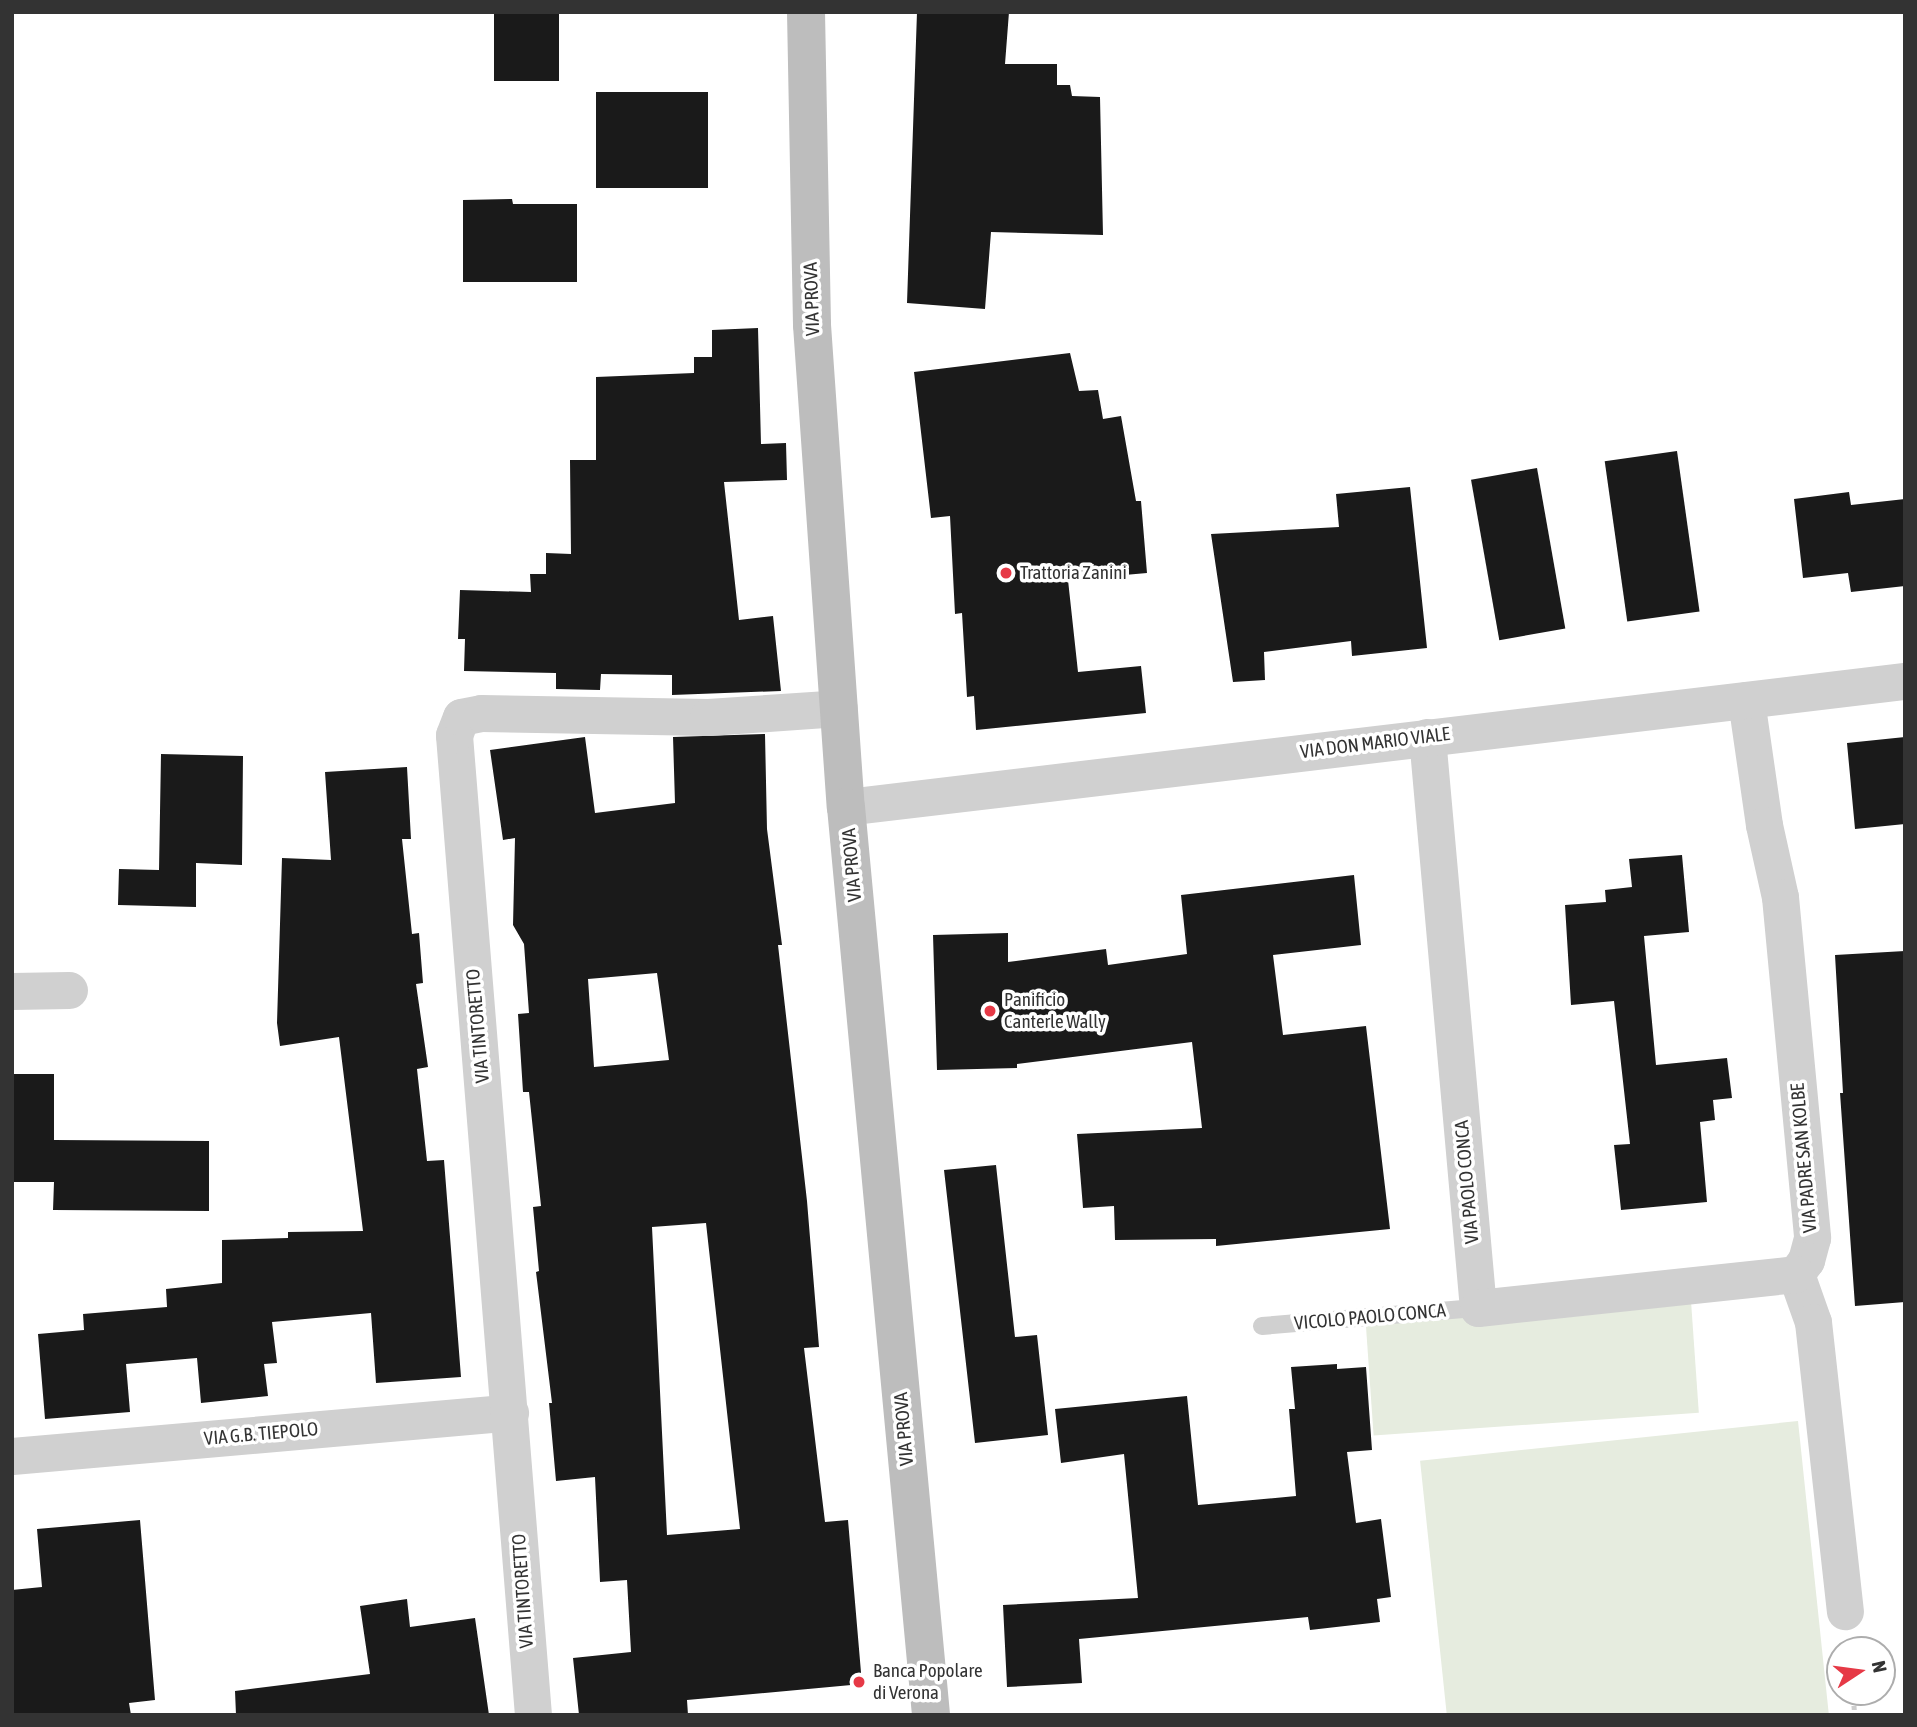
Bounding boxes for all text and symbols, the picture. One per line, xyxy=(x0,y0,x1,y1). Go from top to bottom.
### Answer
street label: VIA PROVA xyxy=(799,262,825,336)
place label: Trattoria Zanini xyxy=(1020,562,1127,584)
marker: Trattoria Zanini xyxy=(998,565,1014,581)
street label: VIA DON MARIO VIALE xyxy=(1299,723,1451,763)
street label: VIA PROVA xyxy=(837,827,867,903)
street label: VIA TINTORETTO xyxy=(462,968,494,1084)
place label: Panificio Canterle Wally xyxy=(1004,989,1106,1033)
marker: Panificio Canterle Wally xyxy=(982,1003,998,1019)
street label: VIA PADRE SAN KOLBE xyxy=(1786,1082,1822,1234)
street label: VIA PAOLO CONCA xyxy=(1450,1119,1484,1245)
street label: VICOLO PAOLO CONCA xyxy=(1293,1299,1447,1335)
street label: VIA PROVA xyxy=(889,1391,919,1467)
street label: VIA G.B. TIEPOLO xyxy=(203,1418,319,1450)
street label: VIA TINTORETTO xyxy=(508,1533,538,1649)
north arrow xyxy=(1826,1636,1896,1706)
text: N xyxy=(1868,1659,1891,1675)
place label: Banca Popolare di Verona xyxy=(873,1660,983,1704)
marker: Banca Popolare di Verona xyxy=(851,1674,867,1690)

